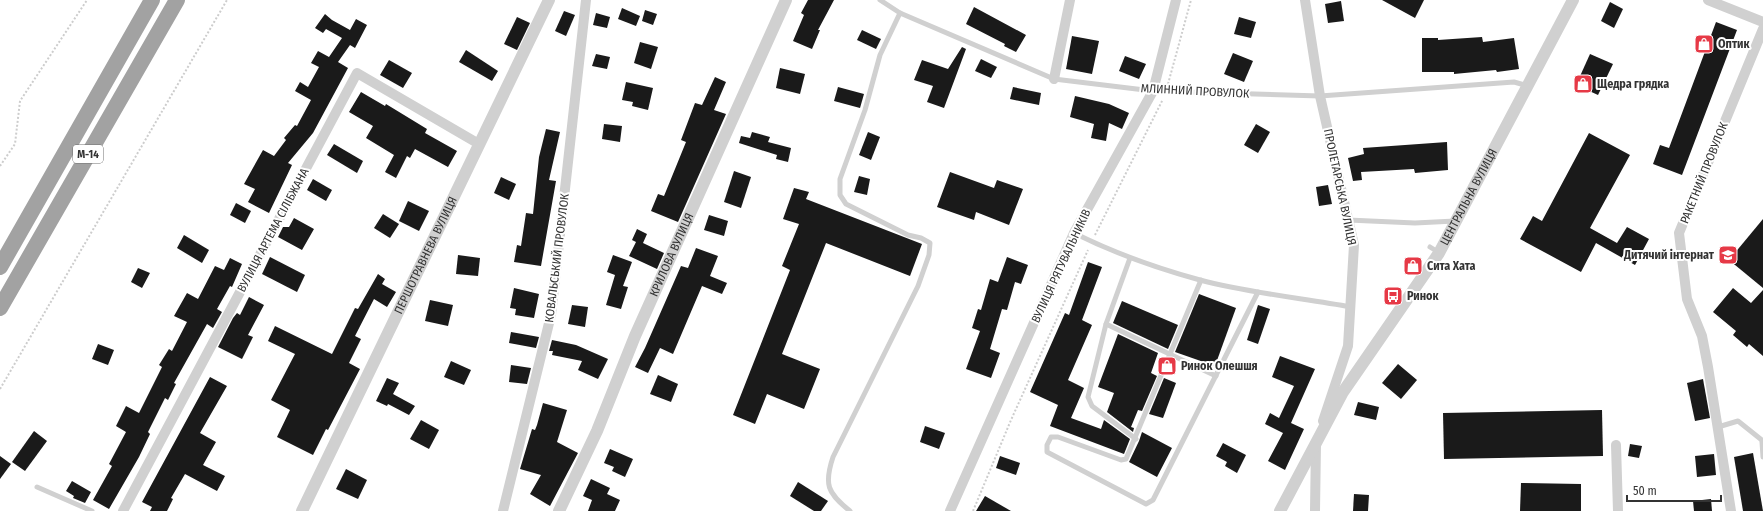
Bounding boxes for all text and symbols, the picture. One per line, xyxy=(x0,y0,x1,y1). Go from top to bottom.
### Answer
shop icon: Оптик xyxy=(1693,33,1715,55)
place label: Оптик xyxy=(1718,37,1750,51)
shop icon: Щедра грядка xyxy=(1572,73,1594,95)
place label: Щедра грядка xyxy=(1597,77,1669,91)
street label: МЛИННИЙ ПРОВУЛОК xyxy=(1140,80,1250,101)
street label: РАКЕТНИЙ ПРОВУЛОК xyxy=(1676,119,1731,226)
street label: ПРОЛЕТАРСЬКА ВУЛИЦЯ xyxy=(1321,127,1359,247)
road number: М-14 xyxy=(73,145,103,163)
street label: ЦЕНТРАЛЬНА ВУЛИЦЯ xyxy=(1437,146,1500,248)
street label: ВУЛИЦЯ АРТЕМА СІЛІБЖАНА xyxy=(234,165,312,294)
street label: КОВАЛЬСЬКИЙ ПРОВУЛОК xyxy=(541,192,572,323)
street label: ПЕРШОТРАВНЕВА ВУЛИЦЯ xyxy=(391,194,460,316)
street label: ВУЛИЦЯ РЯТУВАЛЬНИКІВ xyxy=(1028,207,1094,325)
street label: КРИЛОВА ВУЛИЦЯ xyxy=(647,211,696,299)
school or university icon: Дитячий інтернат xyxy=(1717,244,1739,266)
place label: Дитячий інтернат xyxy=(1623,248,1715,262)
shop icon: Сита Хата xyxy=(1402,255,1424,277)
place label: Сита Хата xyxy=(1427,259,1476,273)
bus stop icon: Ринок xyxy=(1382,285,1404,307)
place label: Ринок xyxy=(1407,289,1439,303)
shop icon: Ринок Олешшя xyxy=(1156,355,1178,377)
place label: Ринок Олешшя xyxy=(1181,359,1258,373)
scale bar xyxy=(1627,477,1721,503)
text: 50 m xyxy=(1633,484,1657,498)

